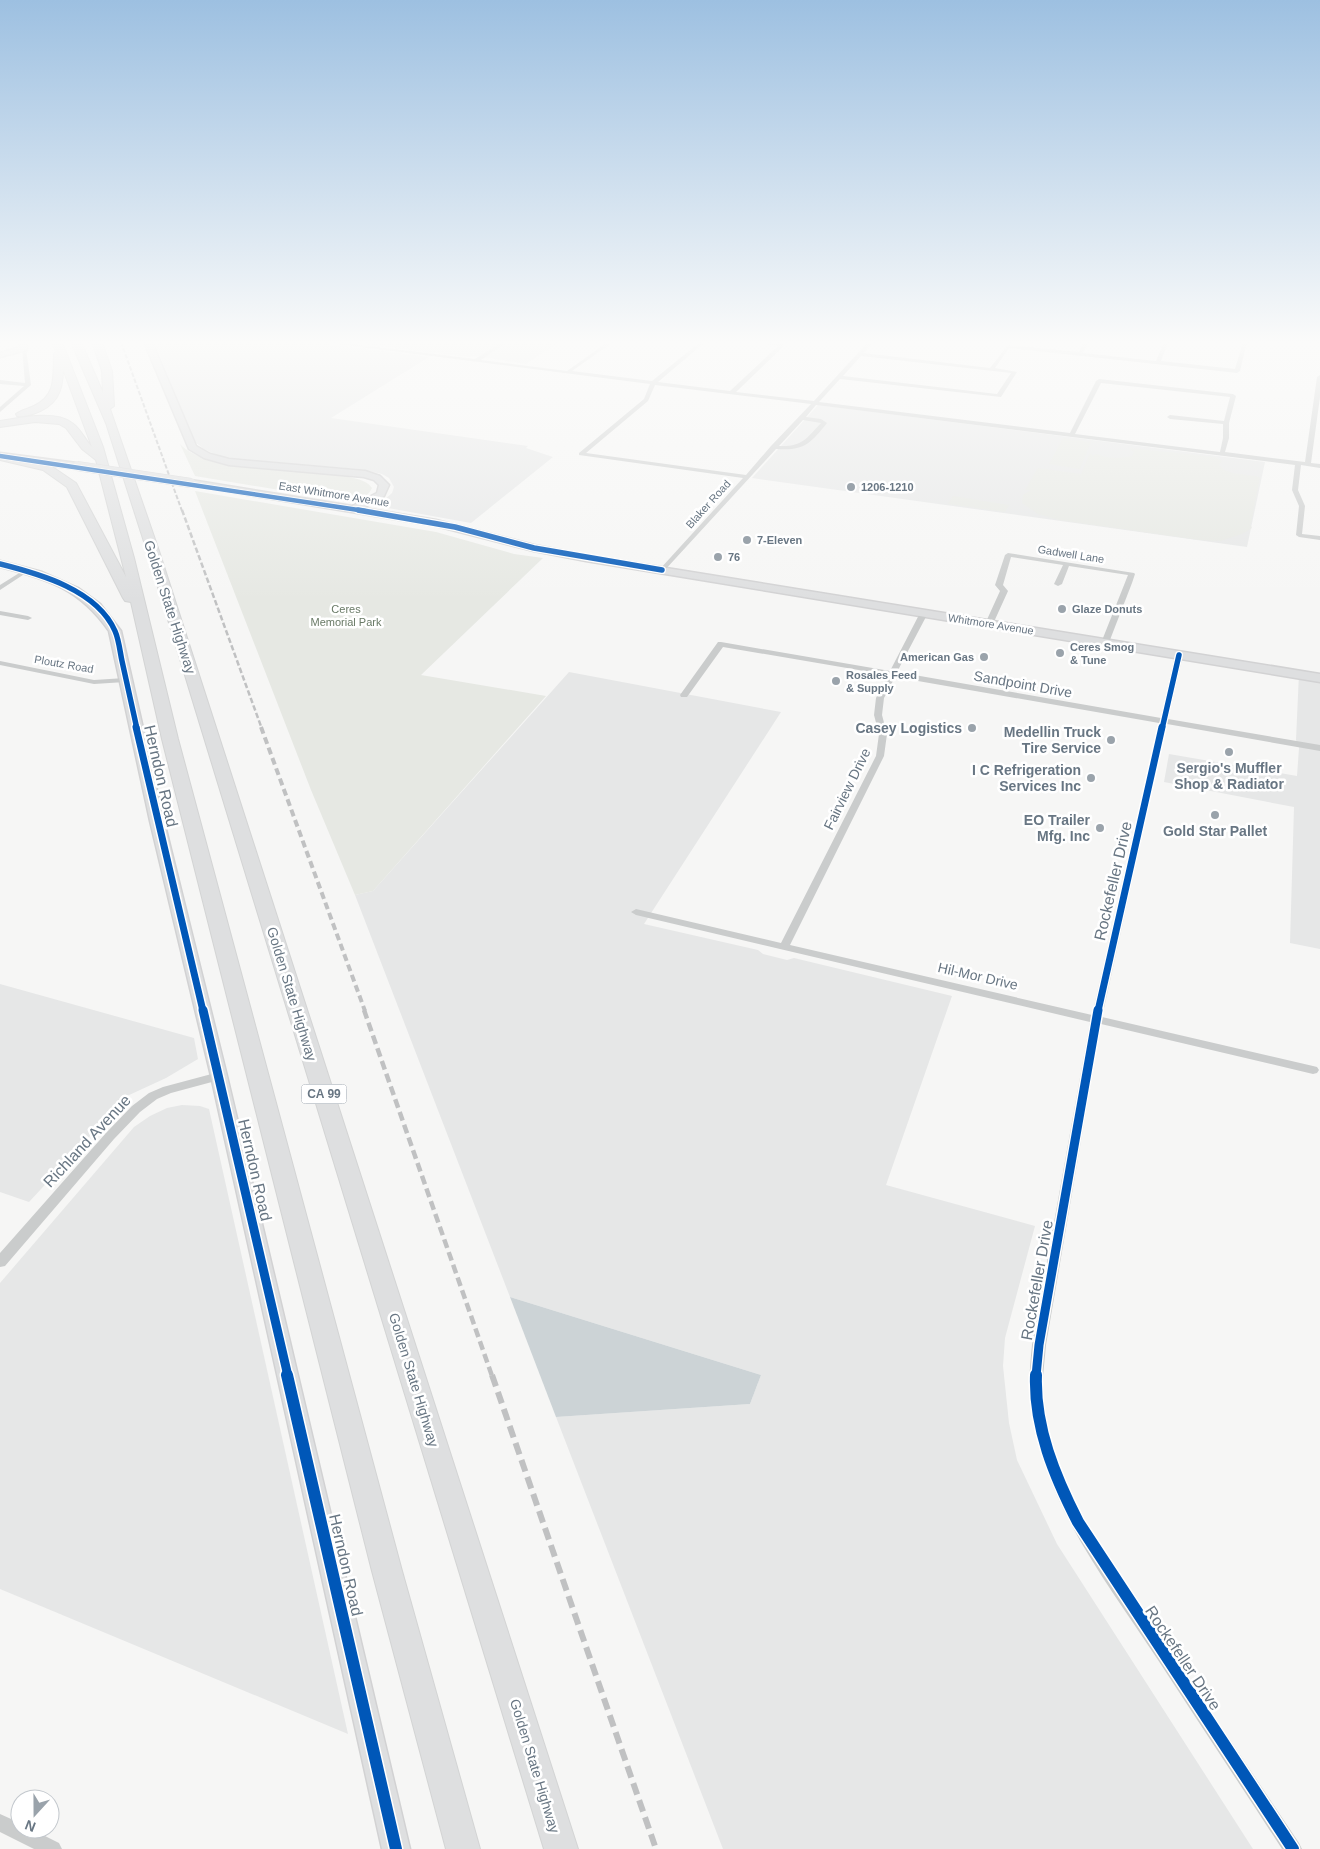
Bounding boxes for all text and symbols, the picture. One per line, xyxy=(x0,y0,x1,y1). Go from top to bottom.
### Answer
street label: Blaker Road xyxy=(683,477,733,531)
street label: East Whitmore Avenue xyxy=(278,479,390,509)
marker: 1206-1210 xyxy=(845,481,857,493)
place label: 1206-1210 xyxy=(861,481,914,493)
marker: 7-Eleven xyxy=(741,534,753,546)
place label: 7-Eleven xyxy=(757,534,803,546)
street label: Golden State Highway xyxy=(141,538,199,676)
street label: Gadwell Lane xyxy=(1037,543,1105,565)
marker: 76 xyxy=(712,551,724,563)
place label: 76 xyxy=(728,551,740,563)
park label: Ceres Memorial Park xyxy=(311,603,382,628)
marker: Glaze Donuts xyxy=(1056,603,1068,615)
place label: Glaze Donuts xyxy=(1072,603,1142,615)
street label: Whitmore Avenue xyxy=(947,611,1035,637)
place label: Ceres Smog & Tune xyxy=(1070,641,1134,666)
marker: Ceres Smog & Tune xyxy=(1054,647,1066,659)
place label: American Gas xyxy=(900,651,974,663)
marker: American Gas xyxy=(978,651,990,663)
street label: Ploutz Road xyxy=(33,653,95,675)
street label: Sandpoint Drive xyxy=(973,667,1074,701)
place label: Rosales Feed & Supply xyxy=(846,669,917,694)
marker: Rosales Feed & Supply xyxy=(830,675,842,687)
place label: Casey Logistics xyxy=(855,720,962,736)
marker: Casey Logistics xyxy=(966,722,978,734)
street label: Herndon Road xyxy=(141,723,181,829)
place label: Medellin Truck Tire Service xyxy=(1004,724,1101,756)
marker: Medellin Truck Tire Service xyxy=(1105,734,1117,746)
street label: Fairview Drive xyxy=(820,745,874,832)
marker: Sergio's Muffler Shop & Radiator xyxy=(1223,746,1235,758)
place label: Sergio's Muffler Shop & Radiator xyxy=(1174,760,1284,792)
place label: I C Refrigeration Services Inc xyxy=(972,762,1081,794)
marker: I C Refrigeration Services Inc xyxy=(1085,772,1097,784)
marker: Gold Star Pallet xyxy=(1209,809,1221,821)
place label: EO Trailer Mfg. Inc xyxy=(1024,812,1091,844)
street label: Rockefeller Drive xyxy=(1091,820,1135,942)
marker: EO Trailer Mfg. Inc xyxy=(1094,822,1106,834)
place label: Gold Star Pallet xyxy=(1163,823,1267,839)
street label: Golden State Highway xyxy=(264,925,320,1063)
street label: Hil-Mor Drive xyxy=(936,959,1020,993)
road number: CA 99 xyxy=(302,1084,346,1104)
street label: Richland Avenue xyxy=(40,1091,134,1191)
street label: Herndon Road xyxy=(235,1117,275,1223)
street label: Rockefeller Drive xyxy=(1018,1218,1056,1341)
street label: Golden State Highway xyxy=(386,1311,442,1449)
street label: Herndon Road xyxy=(326,1512,366,1618)
street label: Rockefeller Drive xyxy=(1142,1603,1224,1713)
street label: Golden State Highway xyxy=(507,1697,563,1835)
north arrow xyxy=(10,1789,60,1839)
text: N xyxy=(23,1817,38,1835)

